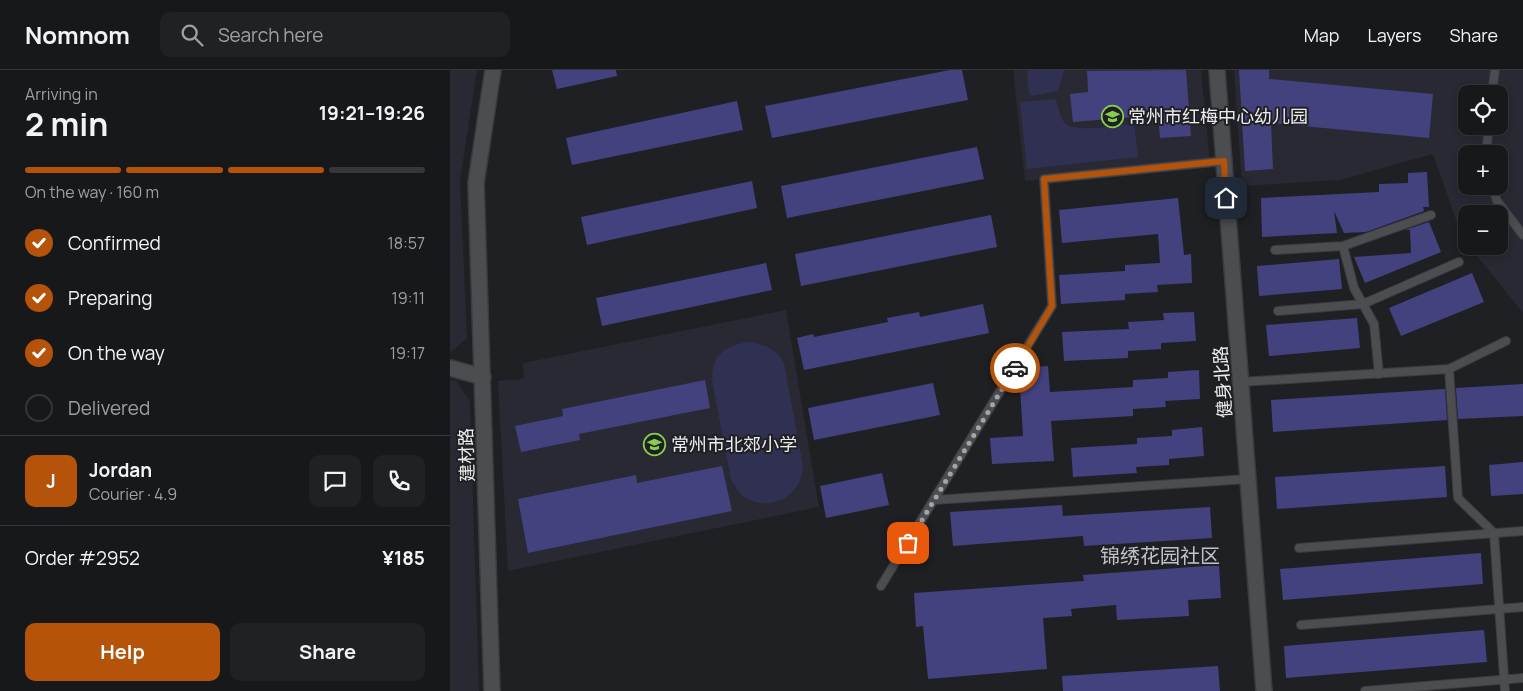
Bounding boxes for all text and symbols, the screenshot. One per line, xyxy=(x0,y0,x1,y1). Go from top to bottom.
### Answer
search box xyxy=(160,12,510,57)
text: Nomnom xyxy=(25,18,130,51)
icon: search xyxy=(178,21,206,49)
text: Search here xyxy=(218,22,323,48)
text: Map xyxy=(1304,23,1339,47)
text: Layers xyxy=(1367,23,1421,47)
text: Share xyxy=(1449,23,1498,47)
text: Arriving in xyxy=(25,83,98,105)
map controls xyxy=(1458,85,1508,255)
button: locate xyxy=(1458,85,1508,135)
text: 19:21–19:26 xyxy=(319,100,425,126)
text: 2 min xyxy=(25,102,108,146)
school or university icon: 常州市红梅中心幼儿园 xyxy=(1100,104,1124,128)
place label: 常州市红梅中心幼儿园 xyxy=(1128,104,1308,128)
button: + xyxy=(1458,145,1508,195)
pin xyxy=(1205,177,1247,219)
text: On the way · 160 m xyxy=(25,181,159,203)
icon: home xyxy=(1212,184,1240,212)
button: − xyxy=(1458,205,1508,255)
icon: check xyxy=(25,229,53,257)
text: Confirmed xyxy=(68,230,161,256)
text: 18:57 xyxy=(387,232,425,254)
icon: check xyxy=(25,284,53,312)
text: Preparing xyxy=(68,285,153,311)
text: 19:11 xyxy=(392,287,425,309)
icon: check xyxy=(25,339,53,367)
text: On the way xyxy=(68,340,165,366)
text: 19:17 xyxy=(390,342,425,364)
courier xyxy=(990,343,1040,393)
street label: 健身北路 xyxy=(1208,345,1236,419)
icon: car xyxy=(1001,354,1029,382)
text: Delivered xyxy=(68,395,150,421)
street label: 建材路 xyxy=(453,428,479,482)
school or university icon: 常州市北郊小学 xyxy=(643,432,667,456)
place label: 常州市北郊小学 xyxy=(671,432,797,456)
button: chat xyxy=(309,455,361,507)
button: phone xyxy=(373,455,425,507)
text: Jordan xyxy=(89,457,152,483)
text: J xyxy=(46,468,56,494)
text: Courier · 4.9 xyxy=(89,483,177,505)
pin xyxy=(887,522,929,564)
icon: bag xyxy=(894,529,922,557)
district label: 锦绣花园社区 xyxy=(1100,542,1220,569)
text: Order #2952 xyxy=(25,545,140,571)
text: ¥185 xyxy=(382,545,425,571)
button: Help xyxy=(25,623,220,681)
button: Share xyxy=(230,623,425,681)

